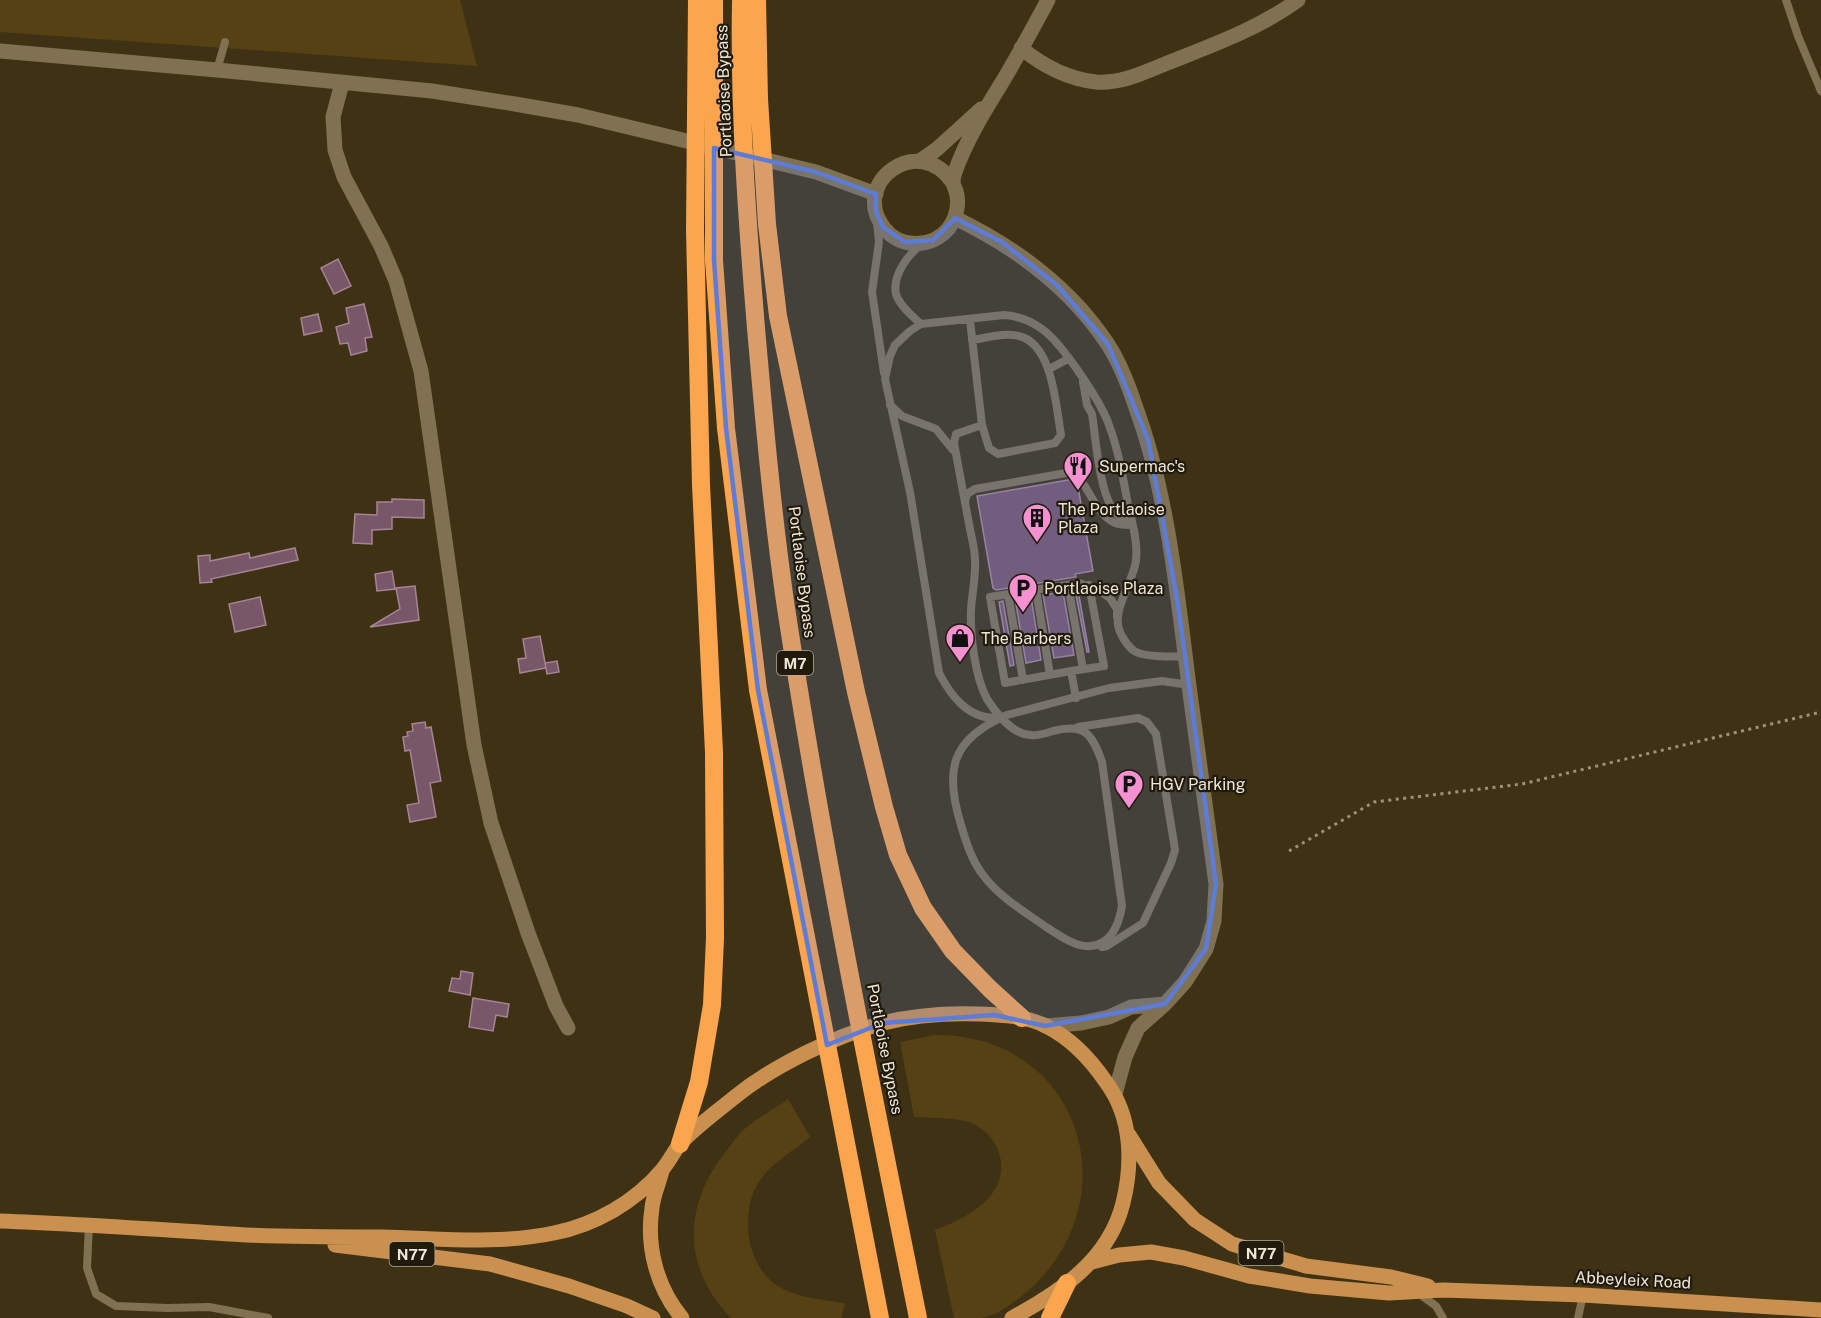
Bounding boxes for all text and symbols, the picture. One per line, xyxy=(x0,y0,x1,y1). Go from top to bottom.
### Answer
street label: Portlaoise Bypass xyxy=(712,24,736,158)
restaurant icon: Supermac's xyxy=(1062,450,1094,492)
place label: Supermac's xyxy=(1099,457,1185,476)
place label: The Portlaoise Plaza xyxy=(1058,500,1165,537)
building icon: The Portlaoise Plaza xyxy=(1021,502,1053,544)
street label: Portlaoise Bypass xyxy=(784,505,820,639)
parking icon: Portlaoise Plaza xyxy=(1007,572,1039,614)
place label: Portlaoise Plaza xyxy=(1044,579,1163,598)
shop icon: The Barbers xyxy=(944,622,976,664)
place label: The Barbers xyxy=(981,629,1071,648)
road number: M7 xyxy=(777,651,813,675)
parking icon: HGV Parking xyxy=(1113,768,1145,810)
place label: HGV Parking xyxy=(1150,775,1245,794)
street label: Portlaoise Bypass xyxy=(863,982,907,1116)
road number: N77 xyxy=(1238,1241,1284,1265)
road number: N77 xyxy=(390,1242,434,1266)
street label: Abbeyleix Road xyxy=(1574,1267,1692,1293)

